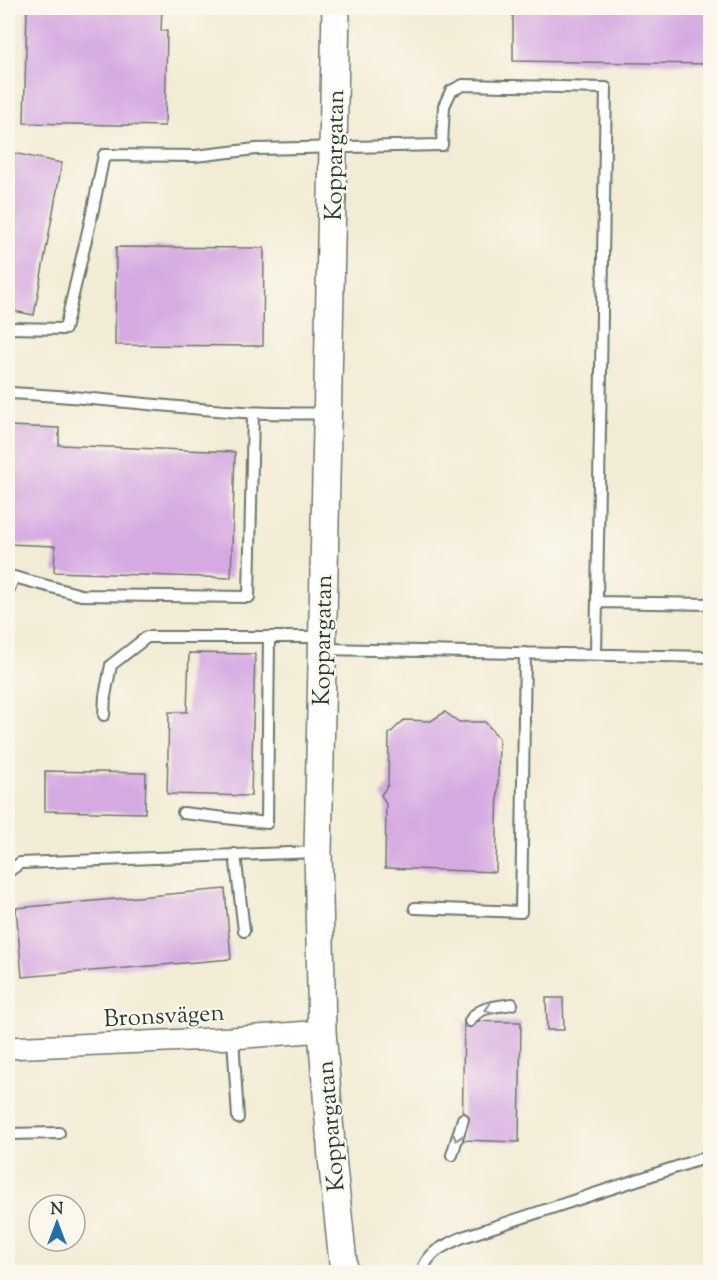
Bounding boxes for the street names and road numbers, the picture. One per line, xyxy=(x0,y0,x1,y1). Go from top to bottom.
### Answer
street label: Koppargatan xyxy=(318,89,354,221)
street label: Koppargatan xyxy=(306,574,342,706)
street label: Bronsvägen xyxy=(103,997,225,1037)
street label: Koppargatan xyxy=(309,1059,355,1193)

